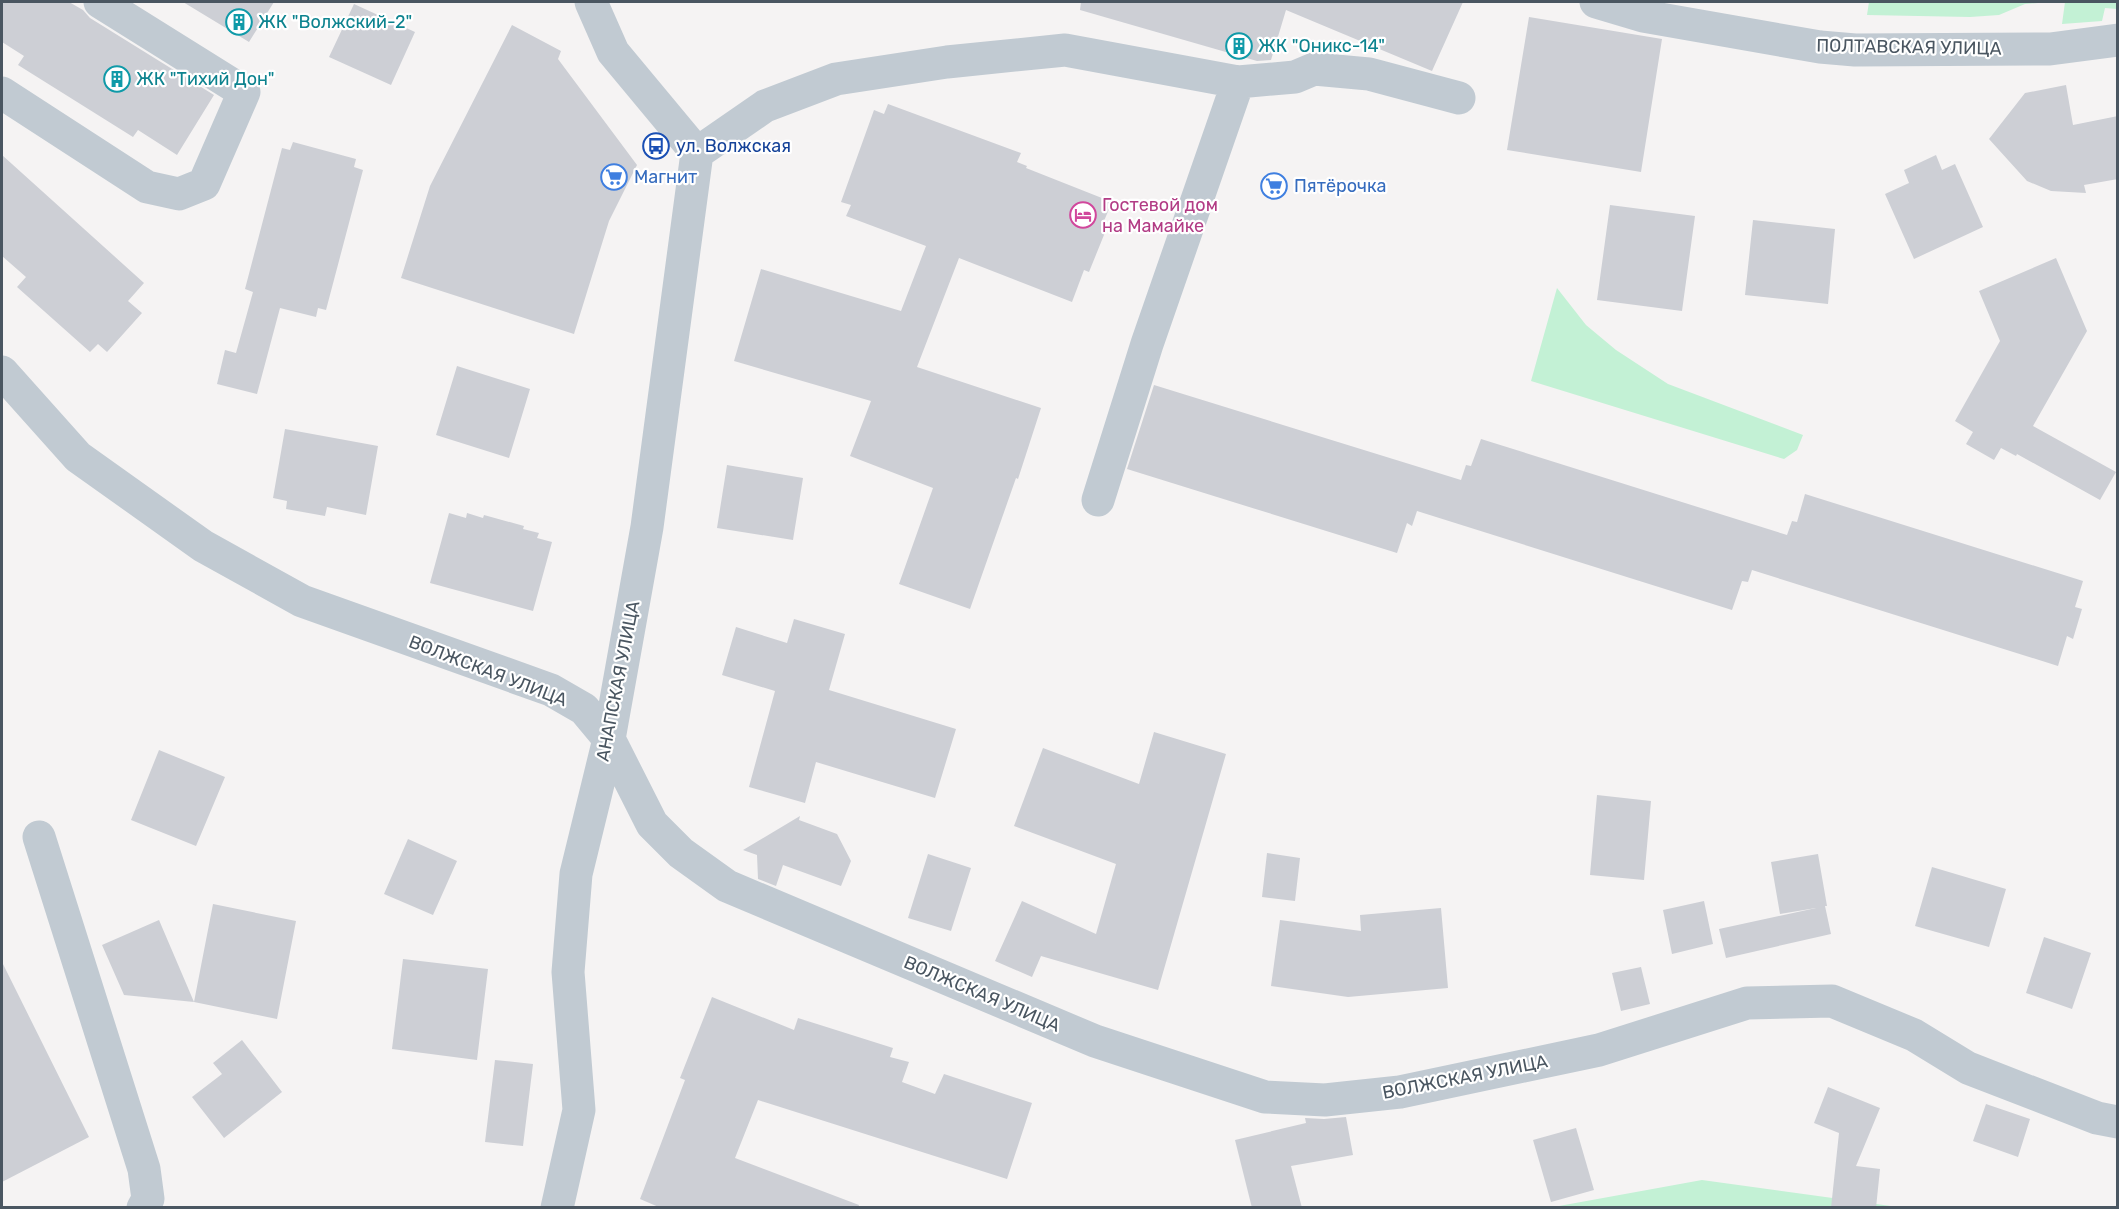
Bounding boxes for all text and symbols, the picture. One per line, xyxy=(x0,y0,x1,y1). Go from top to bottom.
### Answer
building icon: ЖК "Волжский-2" xyxy=(224,7,254,37)
place label: ЖК "Волжский-2" xyxy=(258,11,412,33)
building icon: ЖК "Оникс-14" xyxy=(1224,31,1254,61)
street label: ПОЛТАВСКАЯ УЛИЦА xyxy=(1816,34,2002,60)
place label: ЖК "Оникс-14" xyxy=(1258,35,1385,57)
building icon: ЖК "Тихий Дон" xyxy=(102,64,132,94)
place label: ЖК "Тихий Дон" xyxy=(136,68,275,90)
bus stop icon: ул. Волжская xyxy=(641,131,671,161)
place label: ул. Волжская xyxy=(676,135,791,157)
supermarket icon: Магнит xyxy=(599,162,629,192)
place label: Магнит xyxy=(634,166,697,188)
supermarket icon: Пятёрочка xyxy=(1259,171,1289,201)
place label: Пятёрочка xyxy=(1294,175,1387,197)
place label: Гостевой дом на Мамайке xyxy=(1102,194,1218,237)
hotel icon: Гостевой дом на Мамайке xyxy=(1068,200,1098,230)
street label: АНАПСКАЯ УЛИЦА xyxy=(592,599,644,763)
street label: ВОЛЖСКАЯ УЛИЦА xyxy=(406,631,570,711)
street label: ВОЛЖСКАЯ УЛИЦА xyxy=(900,951,1064,1037)
street label: ВОЛЖСКАЯ УЛИЦА xyxy=(1381,1050,1549,1104)

